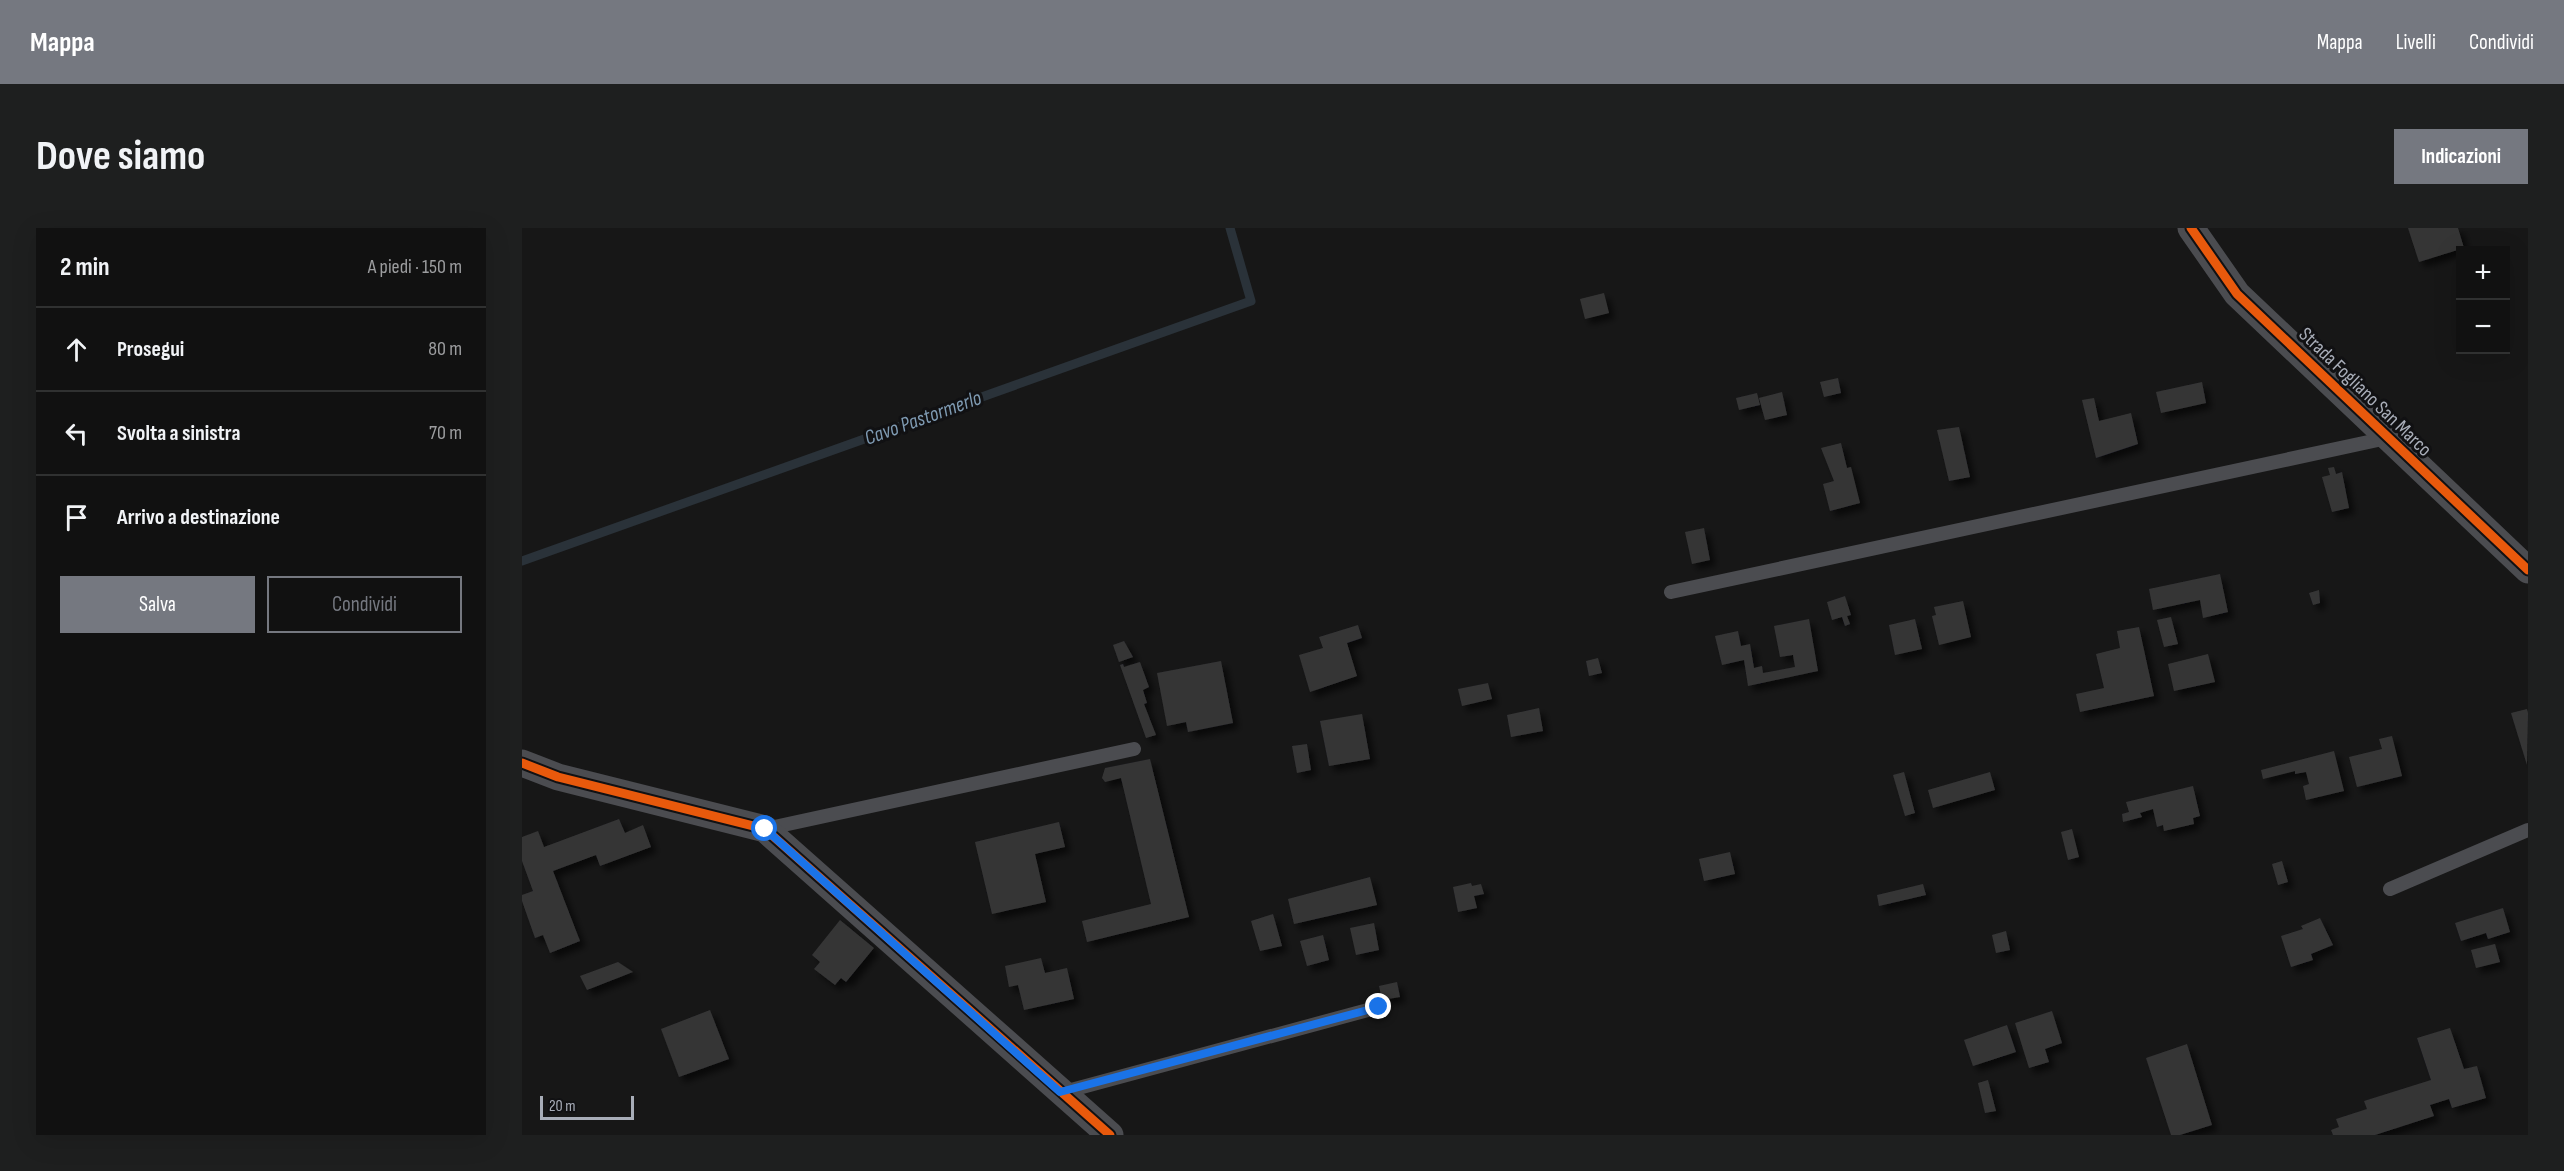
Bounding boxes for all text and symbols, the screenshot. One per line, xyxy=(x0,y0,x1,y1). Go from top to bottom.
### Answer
text: Mappa xyxy=(30,26,95,59)
text: Mappa xyxy=(2317,30,2363,55)
text: Livelli xyxy=(2396,30,2436,55)
text: Condividi xyxy=(2469,30,2534,55)
button: Indicazioni xyxy=(2394,129,2528,184)
text: Dove siamo xyxy=(36,131,205,182)
map controls xyxy=(2456,246,2510,354)
button: + xyxy=(2456,246,2510,300)
text: 2 min xyxy=(60,252,110,283)
text: A piedi · 150 m xyxy=(368,255,462,279)
button: − xyxy=(2456,300,2510,354)
street label: Strada Fogliano San Marco xyxy=(2294,322,2436,462)
icon: ahead xyxy=(60,333,93,366)
text: Prosegui xyxy=(117,336,184,363)
text: 80 m xyxy=(428,337,462,361)
water label: Cavo Pastormerlo xyxy=(861,385,985,451)
icon: left xyxy=(60,417,93,450)
text: Svolta a sinistra xyxy=(117,420,240,447)
text: 70 m xyxy=(429,421,462,445)
icon: arrive xyxy=(60,501,93,534)
text: Arrivo a destinazione xyxy=(117,504,280,531)
button: Salva xyxy=(60,576,255,633)
button: Condividi xyxy=(267,576,462,633)
route start xyxy=(751,815,777,841)
route end xyxy=(1365,993,1391,1019)
scale bar xyxy=(540,1093,634,1120)
text: 20 m xyxy=(549,1097,576,1116)

